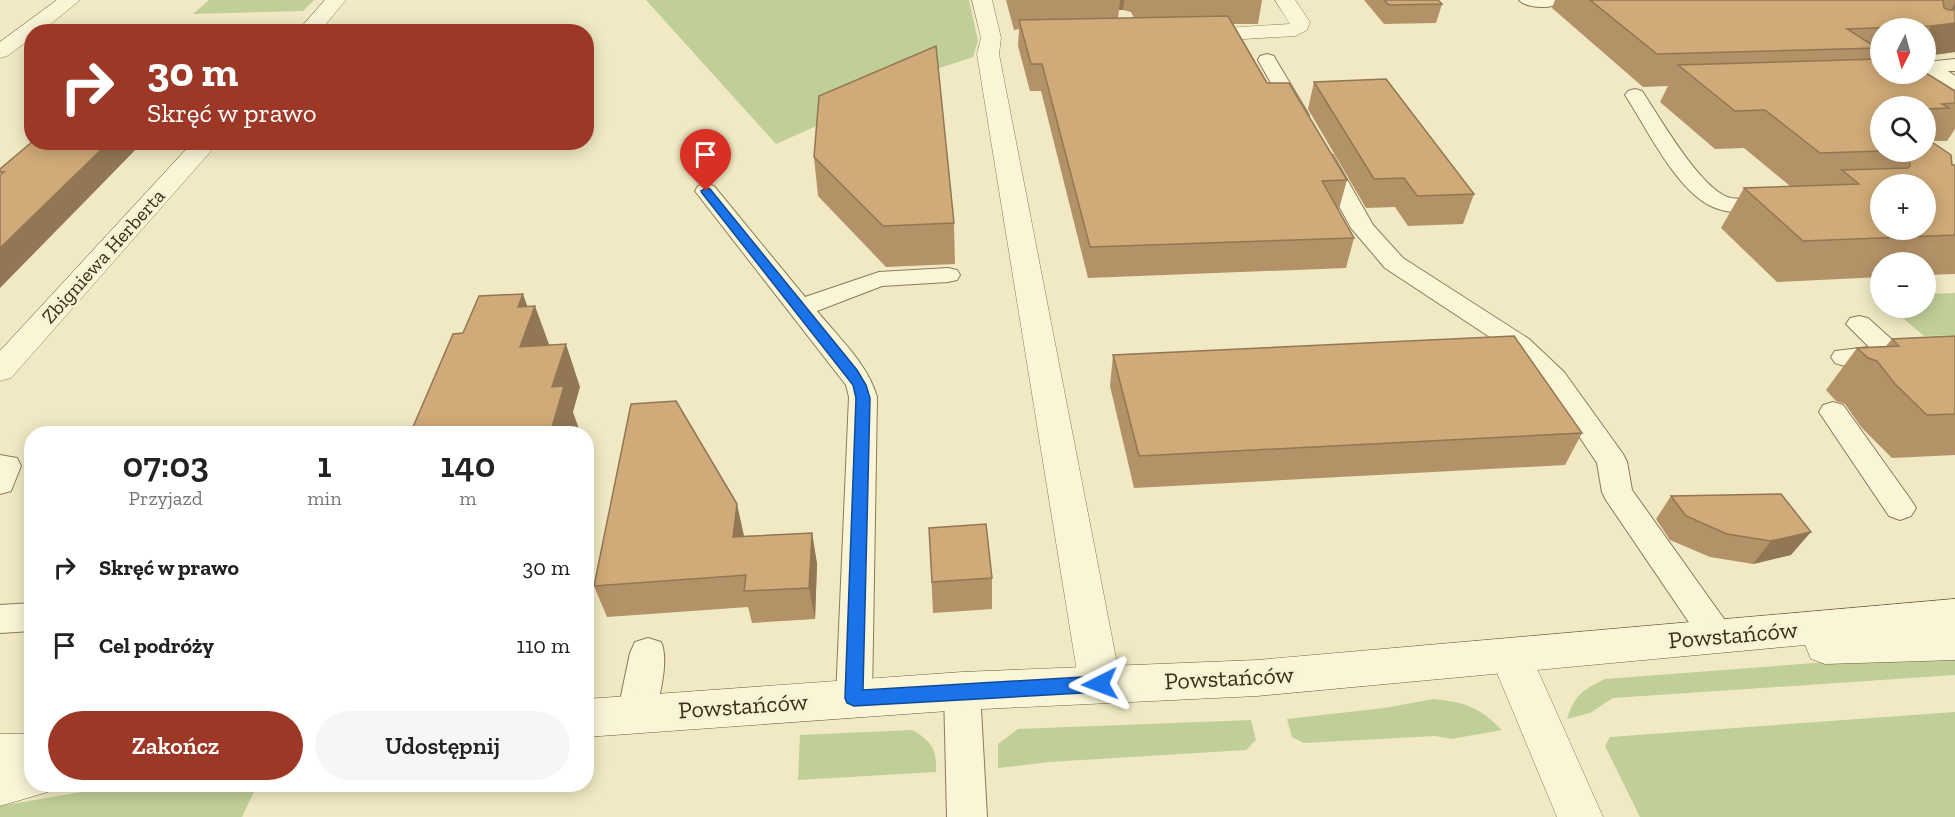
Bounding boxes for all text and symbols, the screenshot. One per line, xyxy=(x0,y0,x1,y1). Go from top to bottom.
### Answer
north arrow xyxy=(1870,18,1936,84)
map controls xyxy=(1870,18,1936,318)
text: 30 m xyxy=(147,46,238,97)
icon: right xyxy=(48,48,126,126)
button: search xyxy=(1870,96,1936,162)
text: Skręć w prawo xyxy=(147,97,317,129)
pin xyxy=(680,129,731,191)
icon: arrive xyxy=(689,138,722,171)
button: + xyxy=(1870,174,1936,240)
street label: Zbigniewa Herberta xyxy=(36,184,170,328)
button: − xyxy=(1870,252,1936,318)
text: 07:03 xyxy=(123,443,209,486)
text: 1 xyxy=(317,443,332,486)
text: 140 xyxy=(440,443,495,486)
text: Przyjazd xyxy=(129,486,203,510)
text: min xyxy=(307,486,342,510)
text: m xyxy=(459,486,476,510)
icon: right xyxy=(48,551,81,584)
text: Skręć w prawo xyxy=(99,554,239,581)
text: 30 m xyxy=(523,554,570,581)
street label: Powstańców xyxy=(1667,614,1799,655)
icon: arrive xyxy=(48,629,81,662)
text: Cel podróży xyxy=(99,632,214,659)
text: 110 m xyxy=(516,632,570,659)
position arrow xyxy=(1068,652,1132,716)
street label: Powstańców xyxy=(1163,660,1295,695)
street label: Powstańców xyxy=(677,686,809,724)
button: Zakończ xyxy=(48,711,303,780)
button: Udostępnij xyxy=(315,711,570,780)

